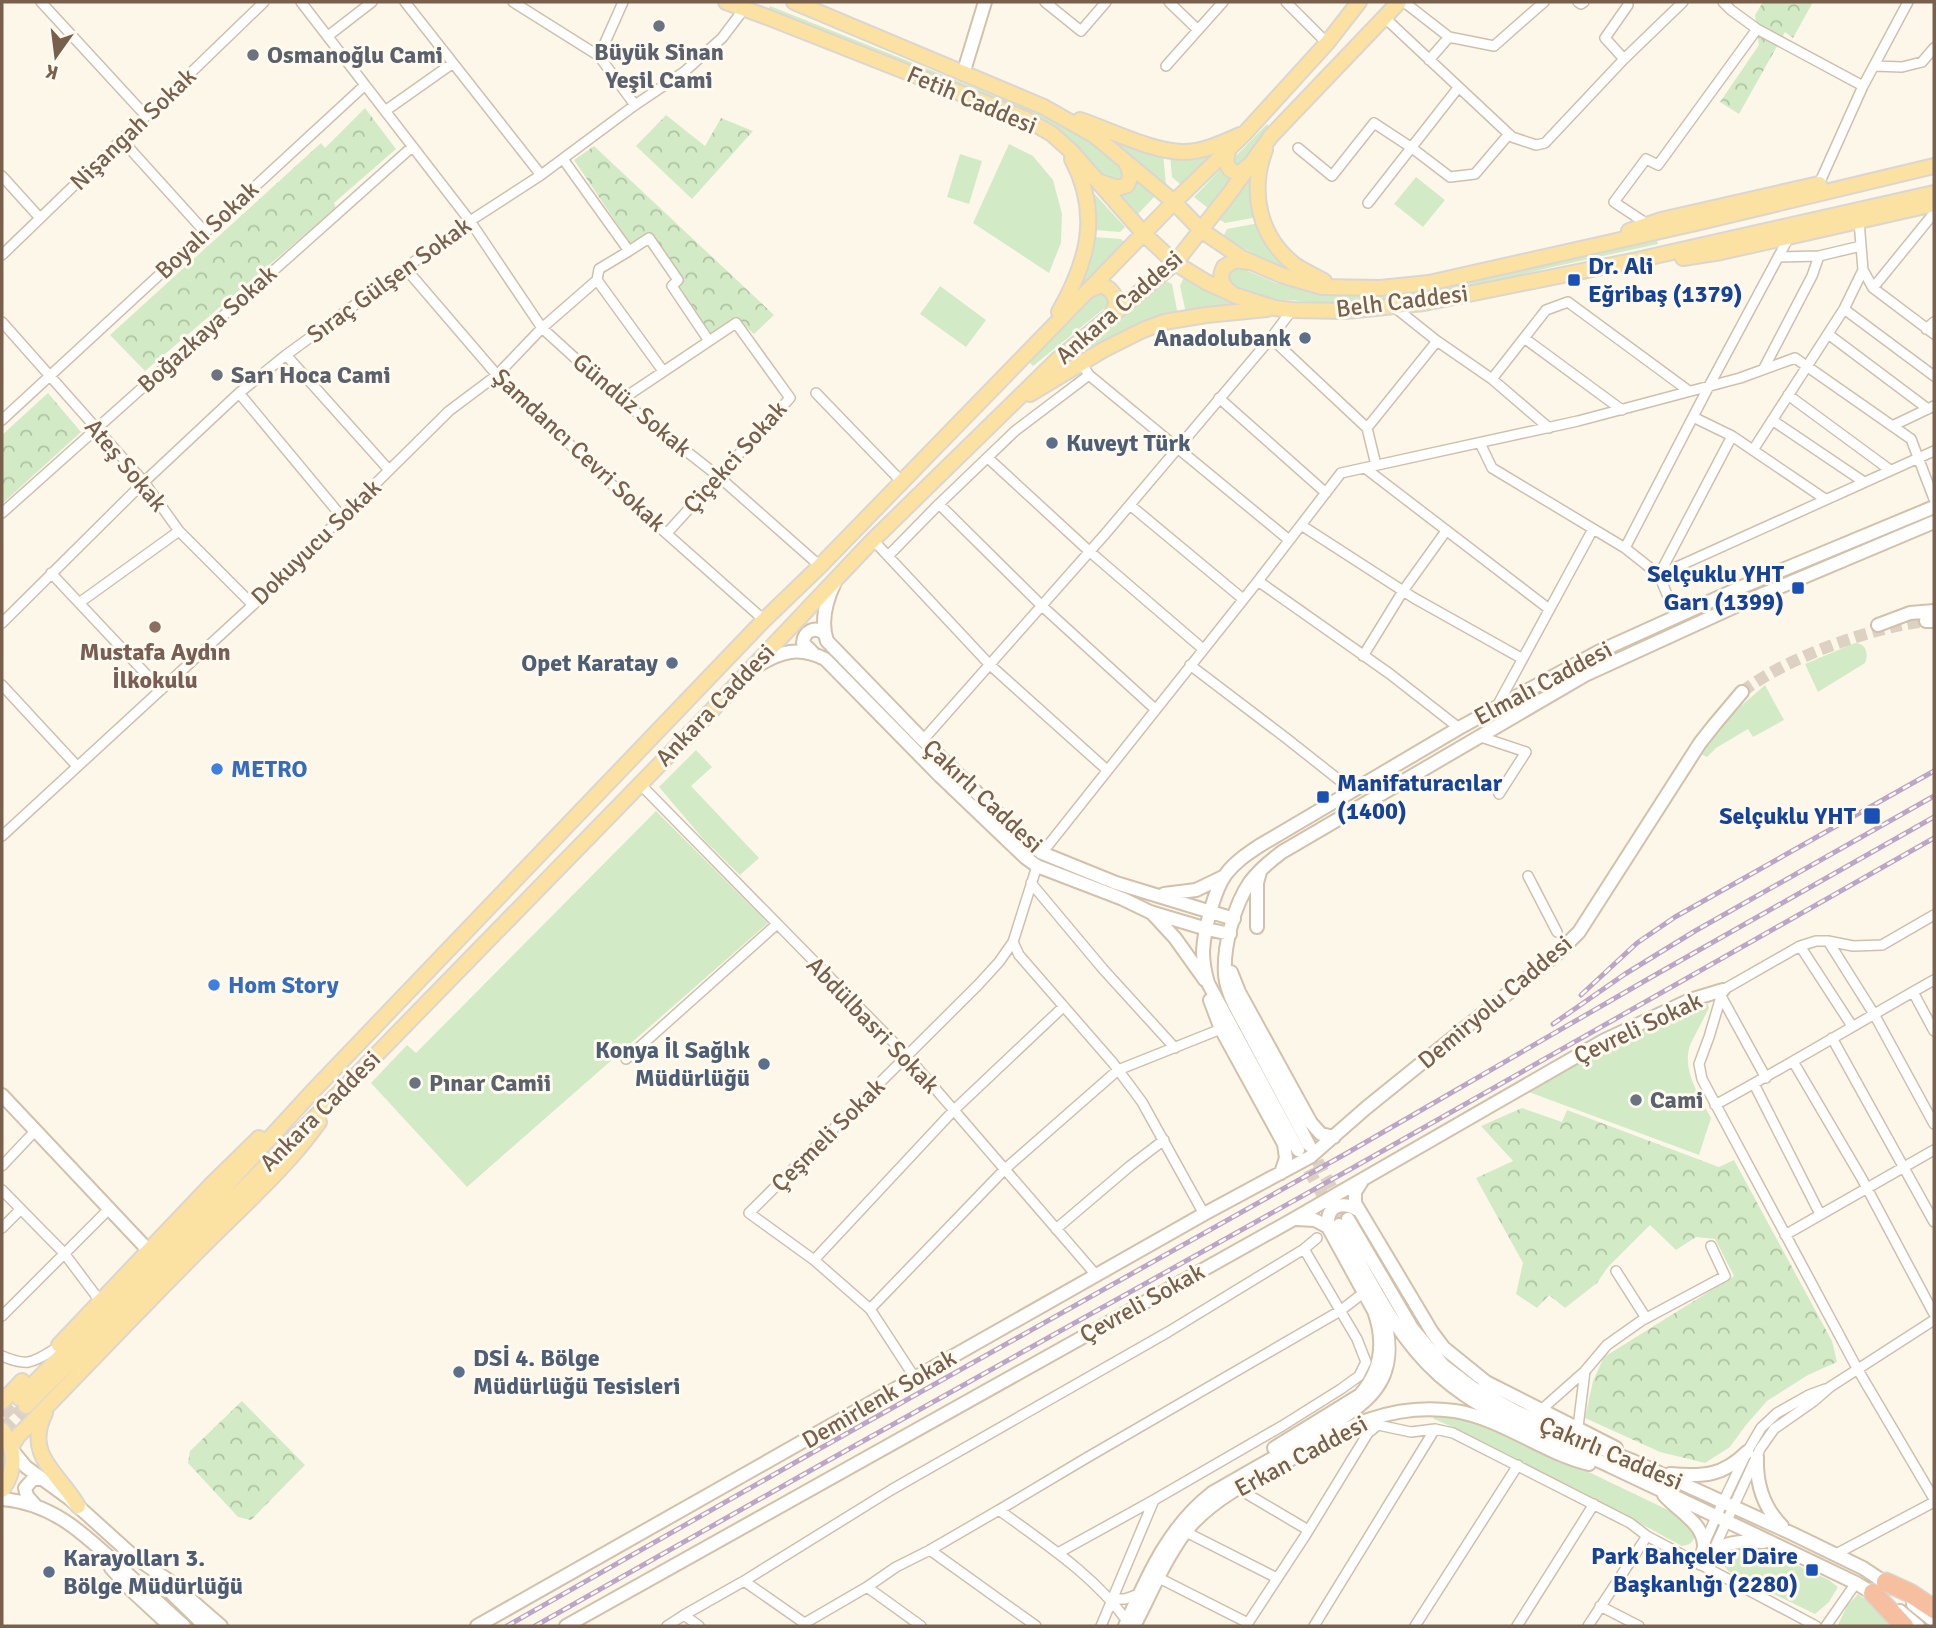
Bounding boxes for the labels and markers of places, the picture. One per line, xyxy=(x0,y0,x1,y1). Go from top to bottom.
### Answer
marker: Büyük Sinan Yeşil Cami xyxy=(651,18,667,34)
place label: Büyük Sinan Yeşil Cami xyxy=(594,37,724,95)
place label: Osmanoğlu Cami xyxy=(267,40,443,70)
marker: Osmanoğlu Cami xyxy=(245,47,261,63)
place label: Dr. Ali Eğribaş (1379) xyxy=(1588,251,1742,309)
marker: Dr. Ali Eğribaş (1379) xyxy=(1566,272,1582,288)
place label: Anadolubank xyxy=(1154,323,1291,353)
marker: Anadolubank xyxy=(1297,330,1313,346)
place label: Sarı Hoca Cami xyxy=(231,360,391,390)
marker: Sarı Hoca Cami xyxy=(209,367,225,383)
place label: Kuveyt Türk xyxy=(1066,428,1191,458)
marker: Kuveyt Türk xyxy=(1044,435,1060,451)
place label: Selçuklu YHT Garı (1399) xyxy=(1647,559,1785,617)
marker: Selçuklu YHT Garı (1399) xyxy=(1790,580,1806,596)
marker: Mustafa Aydın İlkokulu xyxy=(147,619,163,635)
place label: Mustafa Aydın İlkokulu xyxy=(79,637,231,695)
place label: Opet Karatay xyxy=(521,648,658,678)
marker: Opet Karatay xyxy=(664,655,680,671)
place label: METRO xyxy=(231,754,307,784)
marker: METRO xyxy=(209,761,225,777)
place label: Manifaturacılar (1400) xyxy=(1337,768,1503,826)
marker: Manifaturacılar (1400) xyxy=(1315,789,1331,805)
place label: Selçuklu YHT xyxy=(1719,801,1857,831)
marker: Selçuklu YHT xyxy=(1862,806,1882,826)
place label: Hom Story xyxy=(228,970,339,1000)
marker: Hom Story xyxy=(206,977,222,993)
place label: Konya İl Sağlık Müdürlüğü xyxy=(595,1035,750,1093)
marker: Konya İl Sağlık Müdürlüğü xyxy=(756,1056,772,1072)
place label: Pınar Camii xyxy=(429,1068,551,1098)
marker: Pınar Camii xyxy=(407,1075,423,1091)
place label: Cami xyxy=(1650,1085,1703,1115)
marker: Cami xyxy=(1628,1092,1644,1108)
place label: DSİ 4. Bölge Müdürlüğü Tesisleri xyxy=(473,1343,680,1401)
marker: DSİ 4. Bölge Müdürlüğü Tesisleri xyxy=(451,1364,467,1380)
place label: Park Bahçeler Dai̇re Başkanlığı (2280) xyxy=(1591,1541,1798,1599)
place label: Karayolları 3. Bölge Müdürlüğü xyxy=(63,1543,243,1601)
marker: Park Bahçeler Dai̇re Başkanlığı (2280) xyxy=(1804,1562,1820,1578)
marker: Karayolları 3. Bölge Müdürlüğü xyxy=(41,1564,57,1580)

